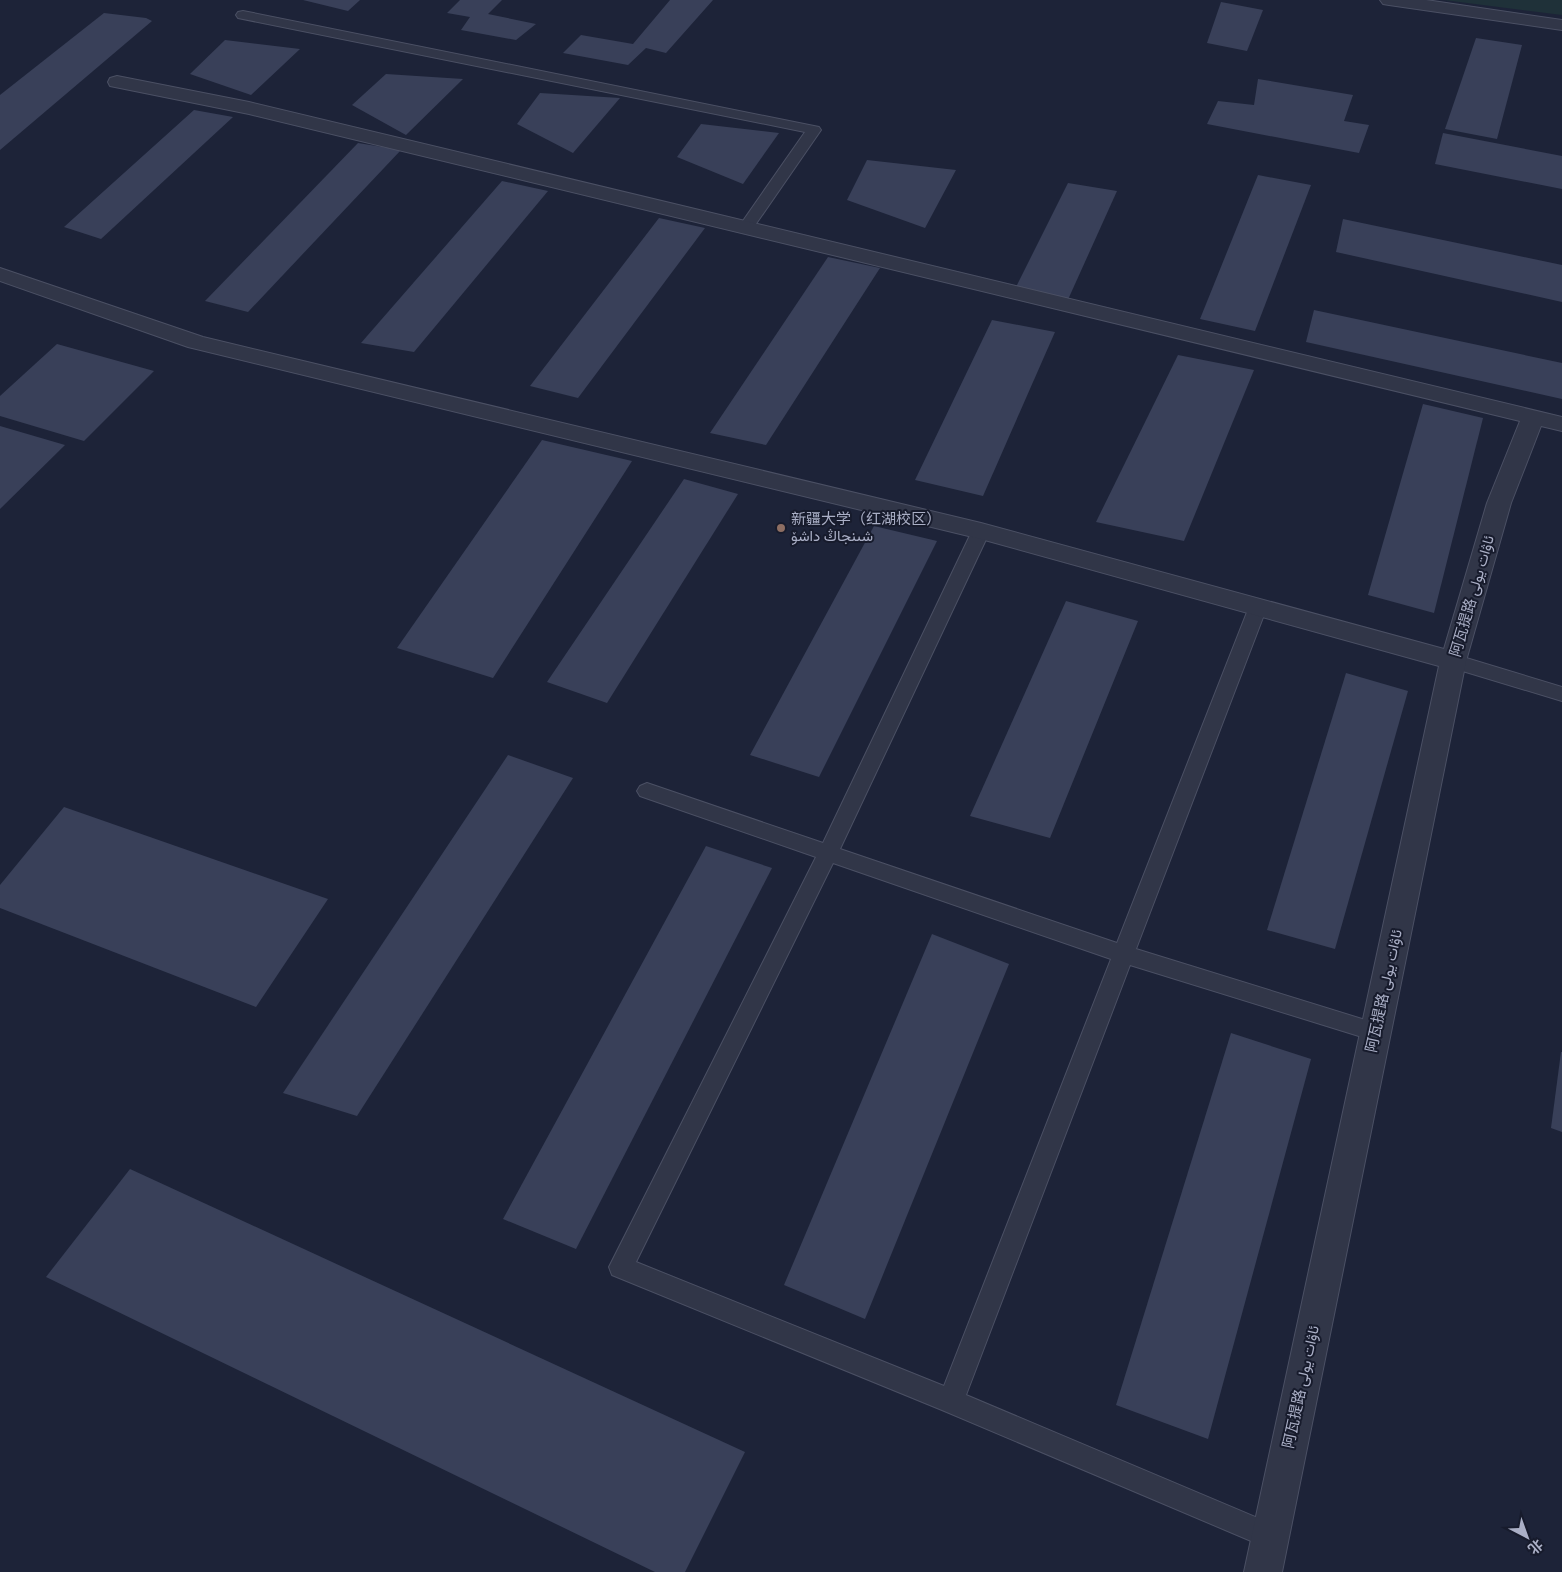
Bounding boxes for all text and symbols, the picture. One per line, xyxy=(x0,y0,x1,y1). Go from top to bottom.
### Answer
place label: 新疆大学（红湖校区） شىنجاڭ داشۆ xyxy=(791,510,941,545)
marker: 新疆大学（红湖校区） شىنجاڭ داشۆ xyxy=(775,522,787,534)
street label: 阿瓦提路 ئاۋات يولى xyxy=(1446,533,1499,659)
street label: 阿瓦提路 ئاۋات يولى xyxy=(1362,928,1407,1054)
street label: 阿瓦提路 ئاۋات يولى xyxy=(1279,1324,1324,1450)
north arrow xyxy=(1502,1512,1552,1562)
text: 北 xyxy=(1524,1535,1546,1557)

